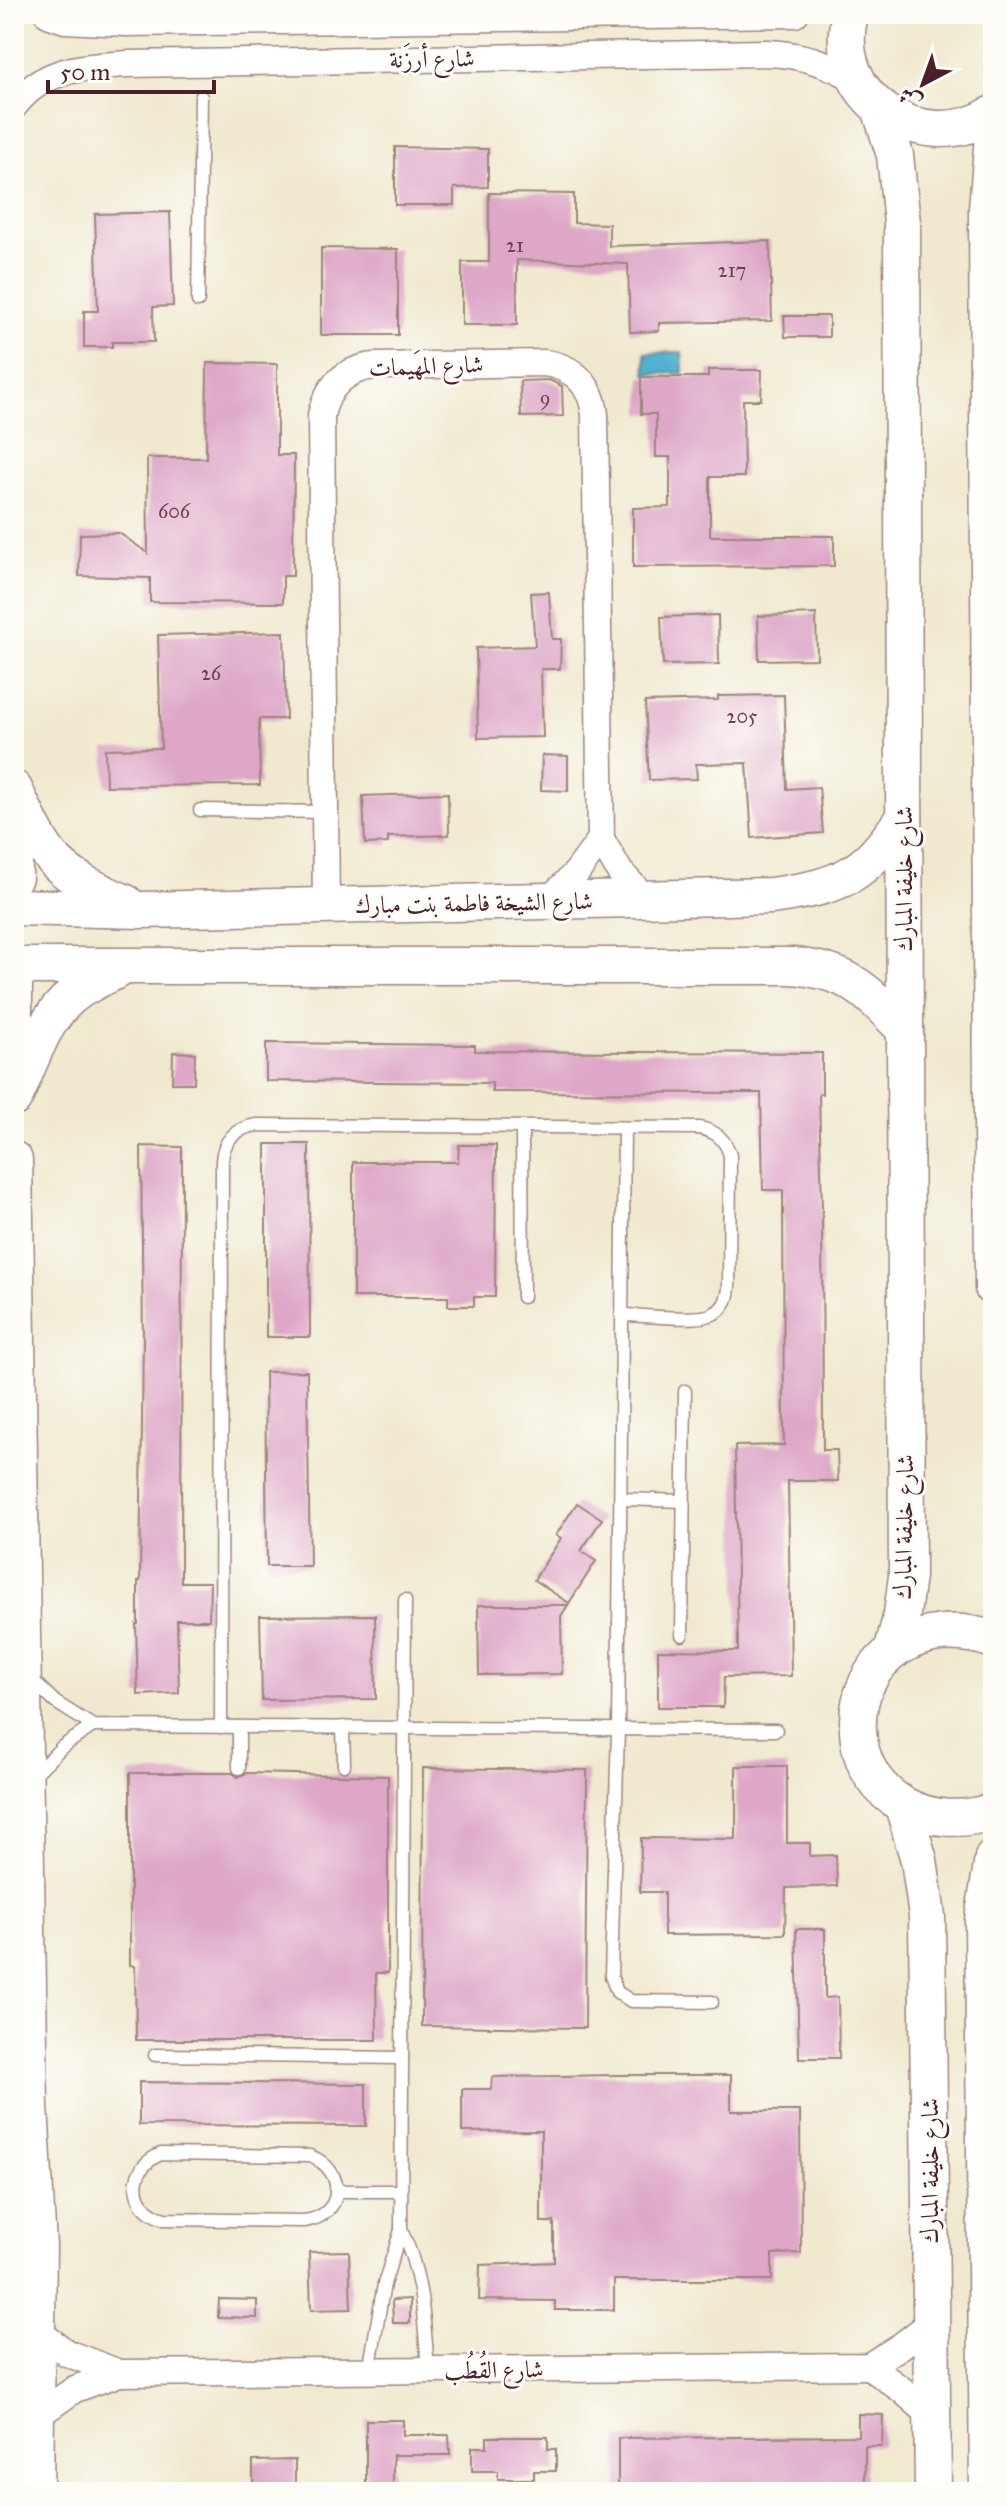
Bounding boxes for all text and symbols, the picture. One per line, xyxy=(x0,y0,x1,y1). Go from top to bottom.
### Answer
street label: شارع أرزَنة xyxy=(389,41,475,80)
scale bar xyxy=(48,44,214,94)
north arrow xyxy=(883,44,963,124)
text: 50 m xyxy=(60,57,110,87)
text: ش xyxy=(893,81,927,116)
house number: 21 xyxy=(506,233,524,257)
house number: 217 xyxy=(718,258,746,282)
street label: شارع المهَيمات xyxy=(368,347,484,388)
house number: 9 xyxy=(540,386,550,410)
house number: 606 xyxy=(158,499,191,523)
house number: 26 xyxy=(201,661,222,685)
house number: 205 xyxy=(727,704,757,728)
street label: شارع خليفة المبارك xyxy=(889,806,924,952)
street label: شارع الشيخة فاطمة بنت مبارك xyxy=(355,886,593,925)
street label: شارع خليفة المبارك xyxy=(888,1454,925,1600)
street label: شارع خليفة المبارك xyxy=(915,2098,950,2244)
street label: شارع القُطُب xyxy=(444,2349,544,2391)

